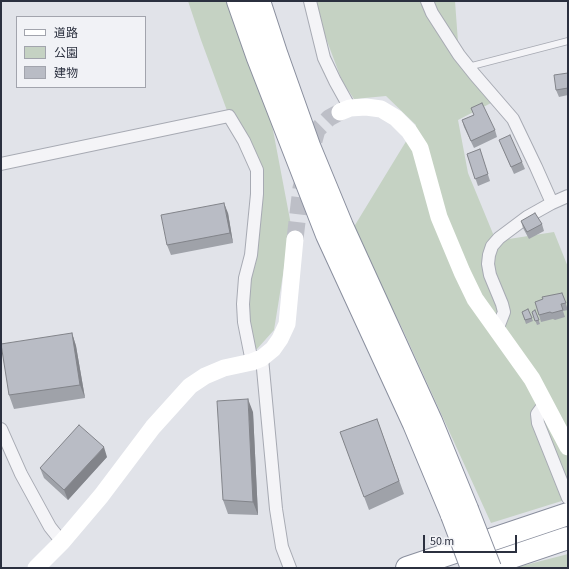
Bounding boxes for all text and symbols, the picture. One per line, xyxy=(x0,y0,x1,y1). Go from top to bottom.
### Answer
legend xyxy=(16,16,146,88)
text: 道路 xyxy=(54,25,78,42)
text: 公園 xyxy=(54,45,78,62)
text: 建物 xyxy=(54,65,78,82)
scale bar xyxy=(425,527,519,553)
text: 50 m xyxy=(430,533,454,550)

